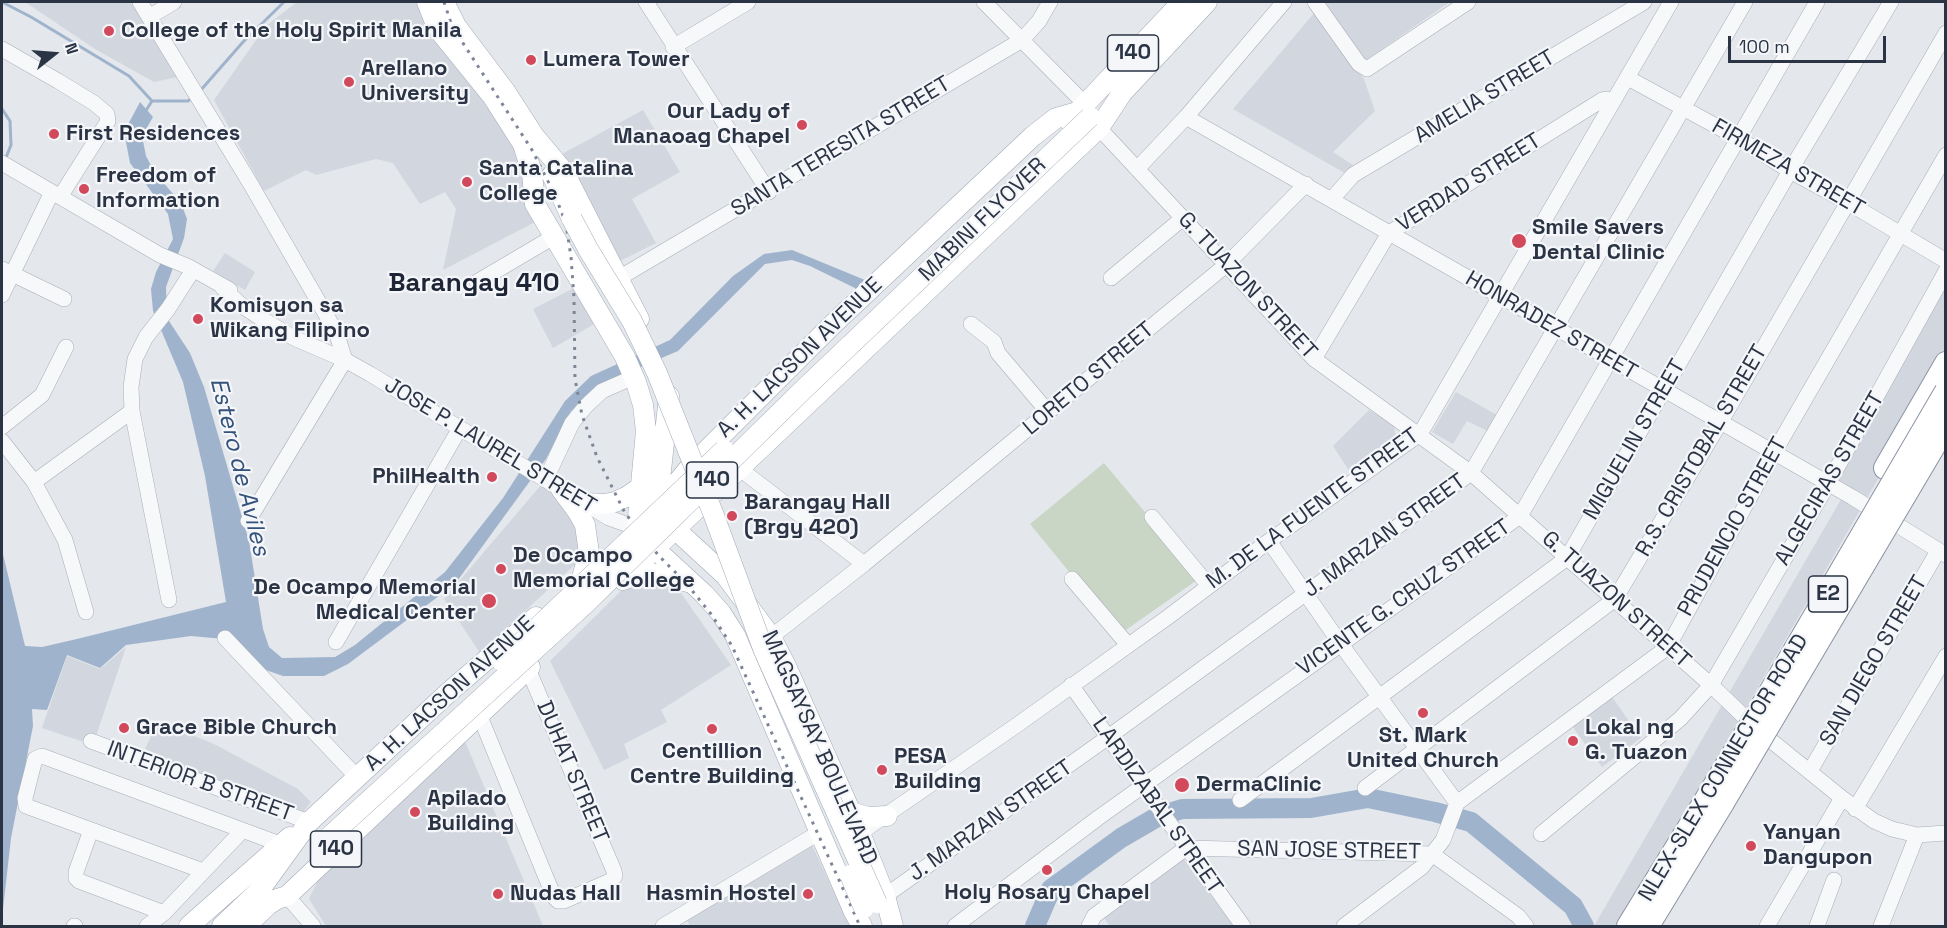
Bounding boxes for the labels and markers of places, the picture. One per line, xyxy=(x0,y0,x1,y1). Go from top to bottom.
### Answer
place label: College of the Holy Spirit Manila xyxy=(121,18,462,44)
marker: College of the Holy Spirit Manila xyxy=(102,24,116,38)
place label: Lumera Tower xyxy=(543,47,690,73)
marker: Lumera Tower xyxy=(524,53,538,67)
place label: Arellano University xyxy=(361,56,469,107)
marker: Arellano University xyxy=(342,75,356,89)
place label: Our Lady of Manaoag Chapel xyxy=(613,99,790,150)
marker: Our Lady of Manaoag Chapel xyxy=(795,118,809,132)
place label: First Residences xyxy=(66,121,240,147)
marker: First Residences xyxy=(47,127,61,141)
place label: Santa Catalina College xyxy=(479,156,633,208)
place label: Freedom of Information xyxy=(96,163,220,214)
marker: Santa Catalina College xyxy=(460,175,474,189)
marker: Freedom of Information xyxy=(77,182,91,196)
place label: Smile Savers Dental Clinic xyxy=(1532,215,1665,266)
marker: Smile Savers Dental Clinic xyxy=(1510,232,1528,250)
place label: Komisyon sa Wikang Filipino xyxy=(210,293,370,344)
marker: Komisyon sa Wikang Filipino xyxy=(191,312,205,326)
place label: PhilHealth xyxy=(372,464,480,490)
marker: PhilHealth xyxy=(485,470,499,484)
place label: Barangay Hall (Brgy 420) xyxy=(744,490,890,542)
marker: Barangay Hall (Brgy 420) xyxy=(725,509,739,523)
place label: De Ocampo Memorial College xyxy=(513,543,695,594)
marker: De Ocampo Memorial College xyxy=(494,562,508,576)
place label: De Ocampo Memorial Medical Center xyxy=(253,575,476,626)
marker: De Ocampo Memorial Medical Center xyxy=(480,592,498,610)
marker: St. Mark United Church xyxy=(1416,706,1430,720)
place label: Grace Bible Church xyxy=(136,715,337,741)
place label: Lokal ng G. Tuazon xyxy=(1585,715,1688,766)
marker: Grace Bible Church xyxy=(117,721,131,735)
marker: Centillion Centre Building xyxy=(705,722,719,736)
place label: St. Mark United Church xyxy=(1347,723,1499,774)
marker: Lokal ng G. Tuazon xyxy=(1566,734,1580,748)
place label: Centillion Centre Building xyxy=(630,739,794,790)
place label: PESA Building xyxy=(894,744,981,796)
marker: PESA Building xyxy=(875,763,889,777)
place label: DermaClinic xyxy=(1196,772,1322,798)
marker: DermaClinic xyxy=(1173,776,1191,794)
place label: Apilado Building xyxy=(427,786,514,837)
marker: Apilado Building xyxy=(408,805,422,819)
place label: Yanyan Dangupon xyxy=(1763,820,1873,872)
marker: Yanyan Dangupon xyxy=(1744,839,1758,853)
marker: Holy Rosary Chapel xyxy=(1040,863,1054,877)
place label: Holy Rosary Chapel xyxy=(944,880,1150,906)
place label: Nudas Hall xyxy=(510,881,621,907)
place label: Hasmin Hostel xyxy=(646,881,796,907)
marker: Nudas Hall xyxy=(491,887,505,901)
marker: Hasmin Hostel xyxy=(801,887,815,901)

